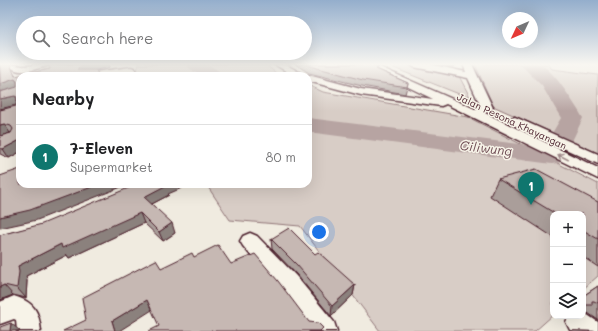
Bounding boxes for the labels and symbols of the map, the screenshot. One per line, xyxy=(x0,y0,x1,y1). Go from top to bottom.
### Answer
north arrow xyxy=(502,12,538,48)
street label: Jalan Pesona Khayangan xyxy=(455,89,569,153)
water label: Ciliwung xyxy=(459,136,514,159)
one-way arrow xyxy=(557,152,569,160)
pin: 1 xyxy=(518,172,544,205)
your location xyxy=(309,222,329,242)

